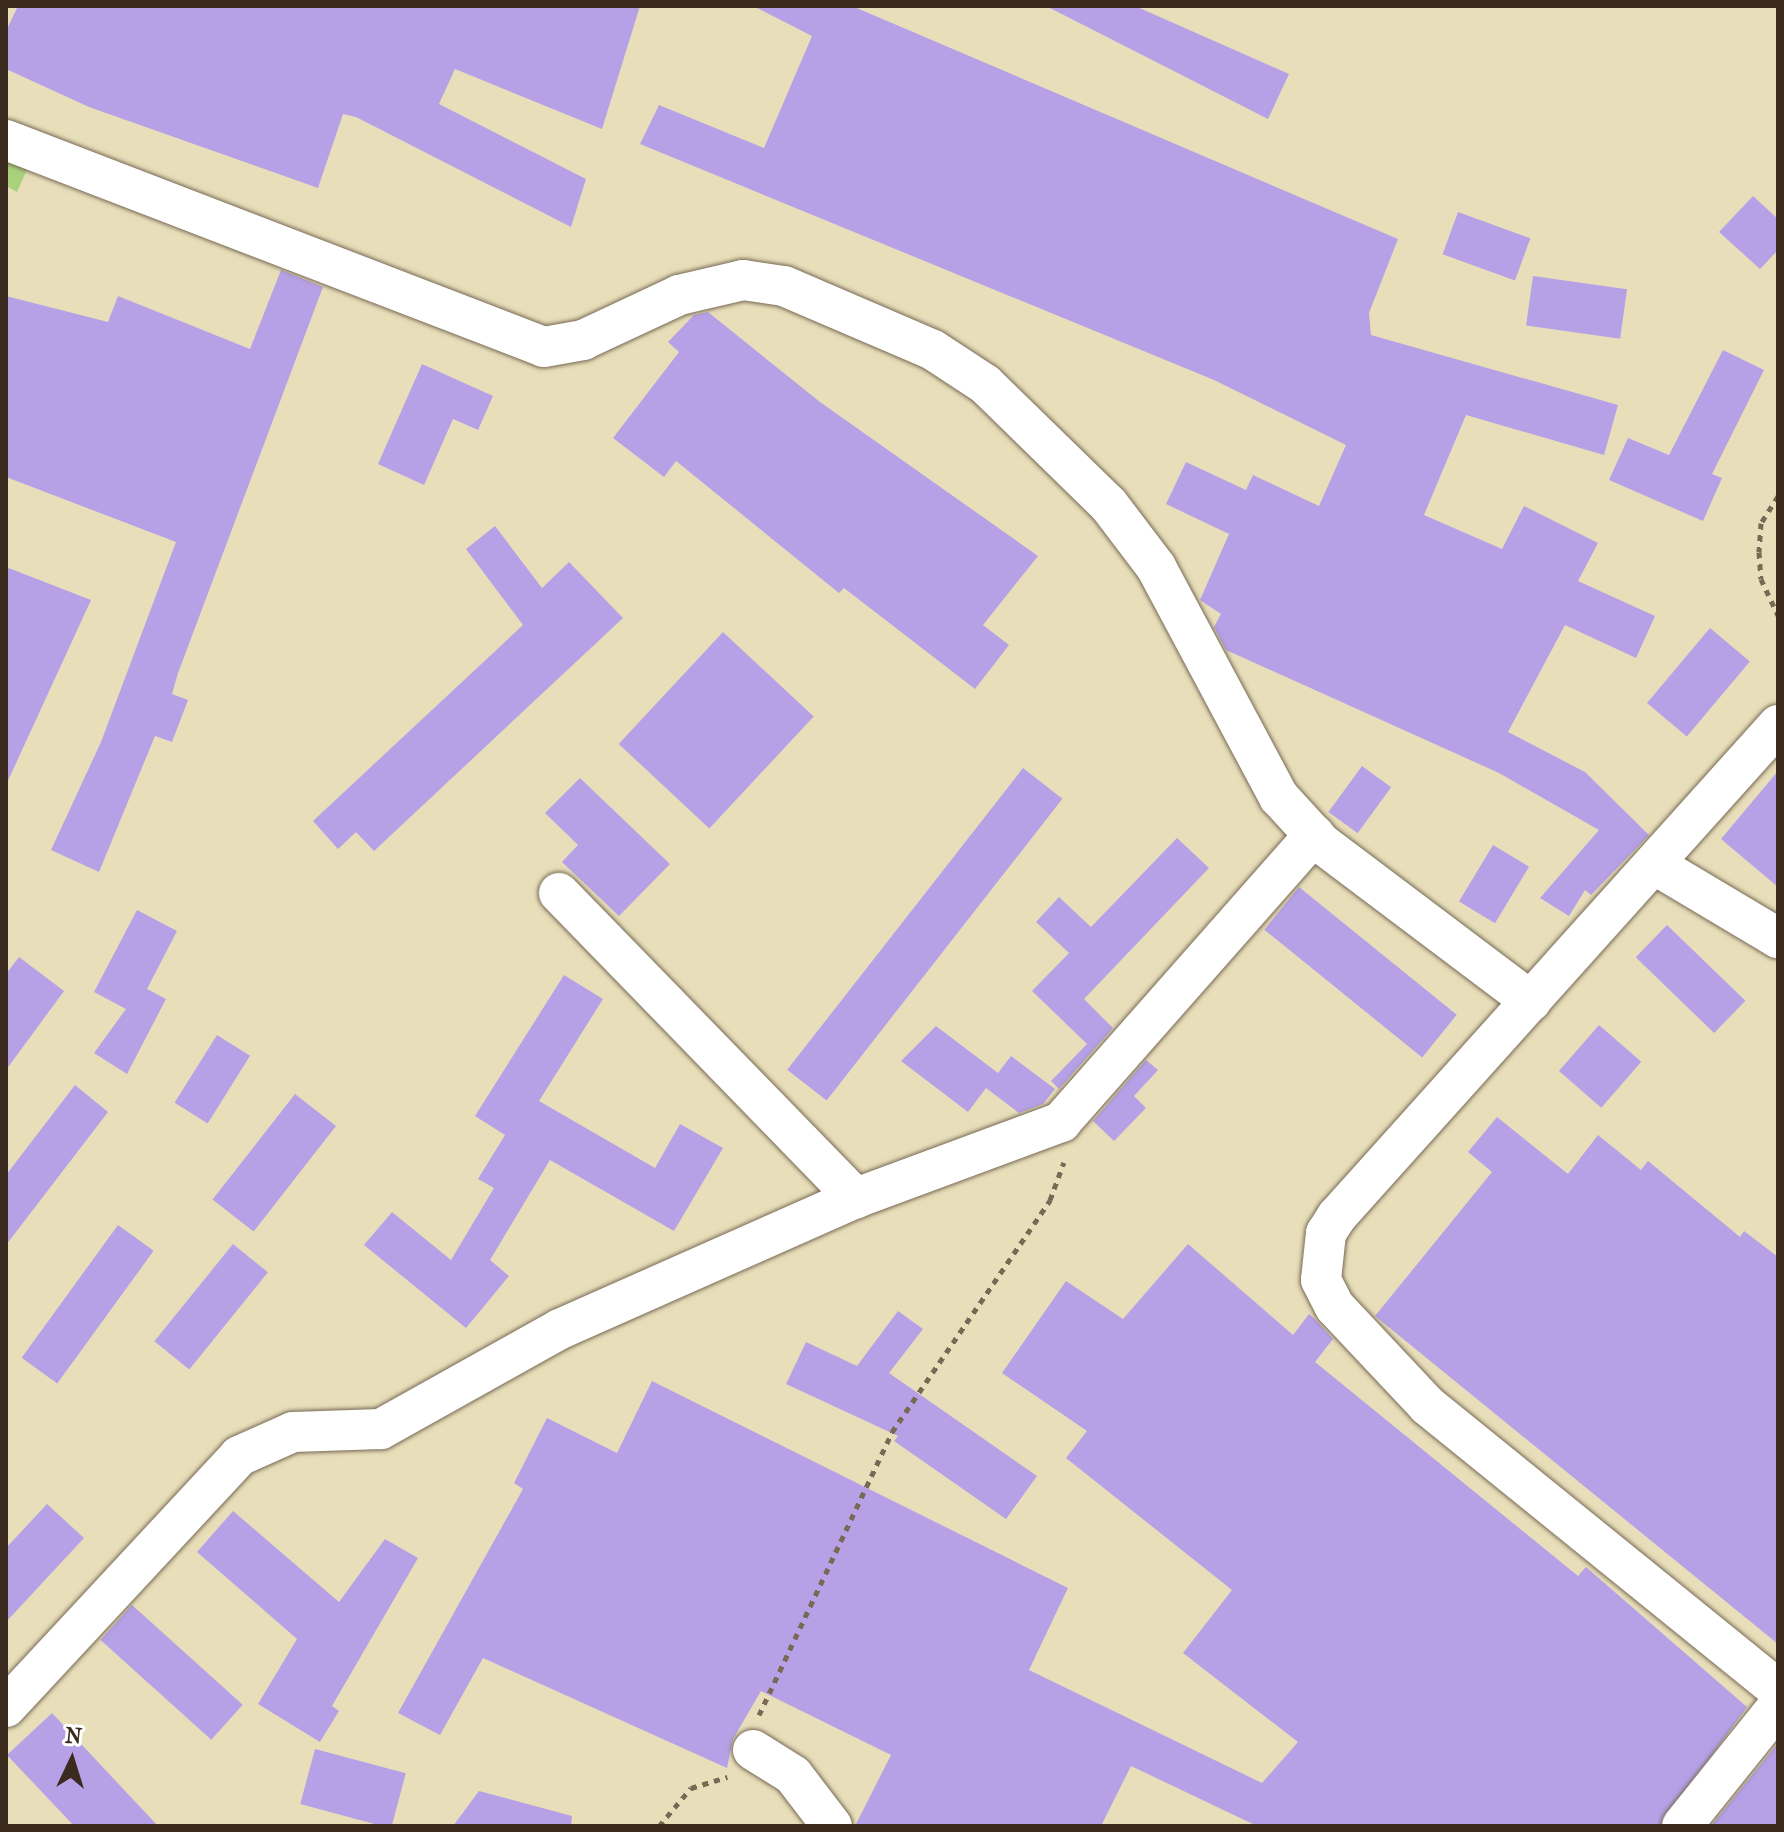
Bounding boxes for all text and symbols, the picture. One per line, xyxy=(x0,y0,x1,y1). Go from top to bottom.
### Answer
north arrow xyxy=(32,1720,112,1800)
text: N xyxy=(64,1723,83,1750)

